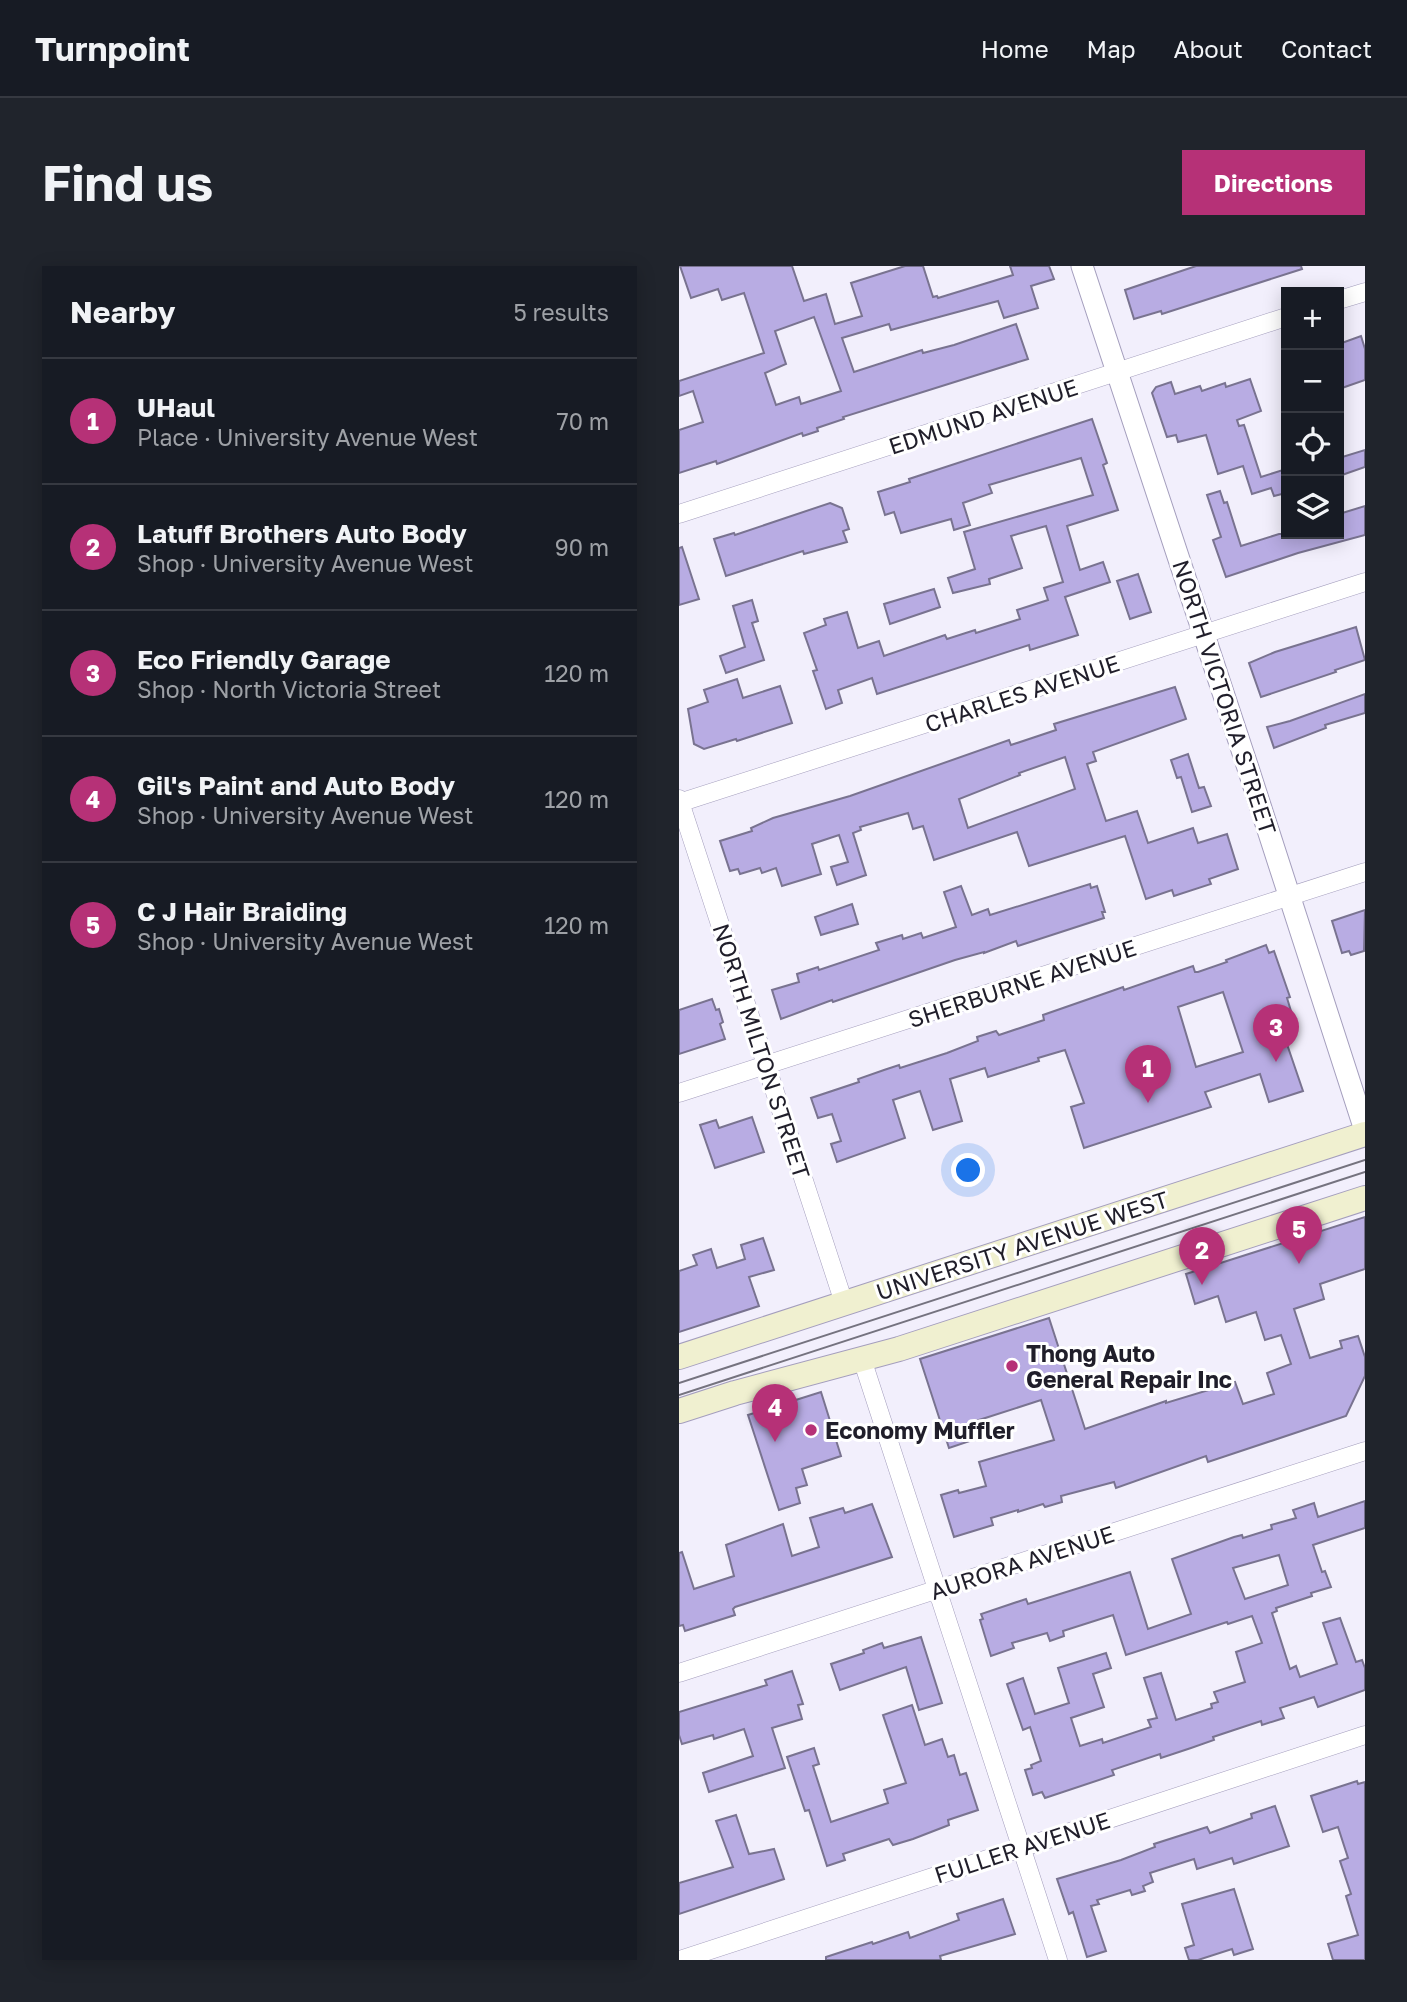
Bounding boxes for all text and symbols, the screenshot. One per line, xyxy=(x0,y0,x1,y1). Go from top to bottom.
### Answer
text: Turnpoint xyxy=(35,29,190,68)
text: Home xyxy=(981,34,1049,63)
text: Map xyxy=(1087,34,1136,63)
text: About xyxy=(1174,34,1243,63)
text: Contact xyxy=(1281,34,1372,63)
button: Directions xyxy=(1182,150,1365,215)
text: Find us xyxy=(42,153,213,212)
map controls xyxy=(1281,287,1344,539)
button: + xyxy=(1281,287,1344,350)
text: Nearby xyxy=(70,294,175,330)
text: 5 results xyxy=(513,298,609,326)
button: − xyxy=(1281,350,1344,413)
street label: EDMUND AVENUE xyxy=(885,372,1081,460)
text: UHaul xyxy=(137,392,215,423)
text: 1 xyxy=(87,407,99,435)
text: 70 m xyxy=(556,407,609,435)
button: locate xyxy=(1281,413,1344,476)
text: Place · University Avenue West xyxy=(137,423,478,451)
button: layers xyxy=(1281,476,1344,539)
text: Latuff Brothers Auto Body xyxy=(137,518,467,549)
text: 2 xyxy=(86,533,100,561)
text: 90 m xyxy=(555,533,609,561)
text: Shop · University Avenue West xyxy=(137,549,474,577)
street label: NORTH VICTORIA STREET xyxy=(1167,556,1283,838)
text: Eco Friendly Garage xyxy=(137,644,391,675)
street label: CHARLES AVENUE xyxy=(921,648,1123,738)
text: 3 xyxy=(86,659,100,687)
text: 120 m xyxy=(544,659,609,687)
text: Shop · North Victoria Street xyxy=(137,675,441,703)
text: Gil's Paint and Auto Body xyxy=(137,770,455,801)
text: 4 xyxy=(86,785,100,813)
text: 120 m xyxy=(544,785,609,813)
text: Shop · University Avenue West xyxy=(137,801,474,829)
text: C J Hair Braiding xyxy=(137,896,347,927)
text: 5 xyxy=(86,911,100,939)
text: 120 m xyxy=(544,911,609,939)
street label: NORTH MILTON STREET xyxy=(707,920,817,1182)
text: Shop · University Avenue West xyxy=(137,927,474,955)
street label: SHERBURNE AVENUE xyxy=(904,933,1140,1033)
pin: 3 xyxy=(1253,1004,1299,1062)
pin: 1 xyxy=(1125,1045,1171,1103)
your location xyxy=(951,1153,985,1187)
street label: UNIVERSITY AVENUE WEST xyxy=(872,1184,1172,1306)
pin: 5 xyxy=(1276,1206,1322,1264)
pin: 2 xyxy=(1179,1227,1225,1285)
place label: Thong Auto General Repair Inc xyxy=(1026,1339,1232,1393)
marker: Thong Auto General Repair Inc xyxy=(1004,1358,1020,1374)
pin: 4 xyxy=(752,1384,798,1442)
place label: Economy Muffler xyxy=(825,1416,1015,1444)
marker: Economy Muffler xyxy=(803,1422,819,1438)
street label: AURORA AVENUE xyxy=(926,1519,1118,1605)
street label: FULLER AVENUE xyxy=(931,1805,1113,1889)

